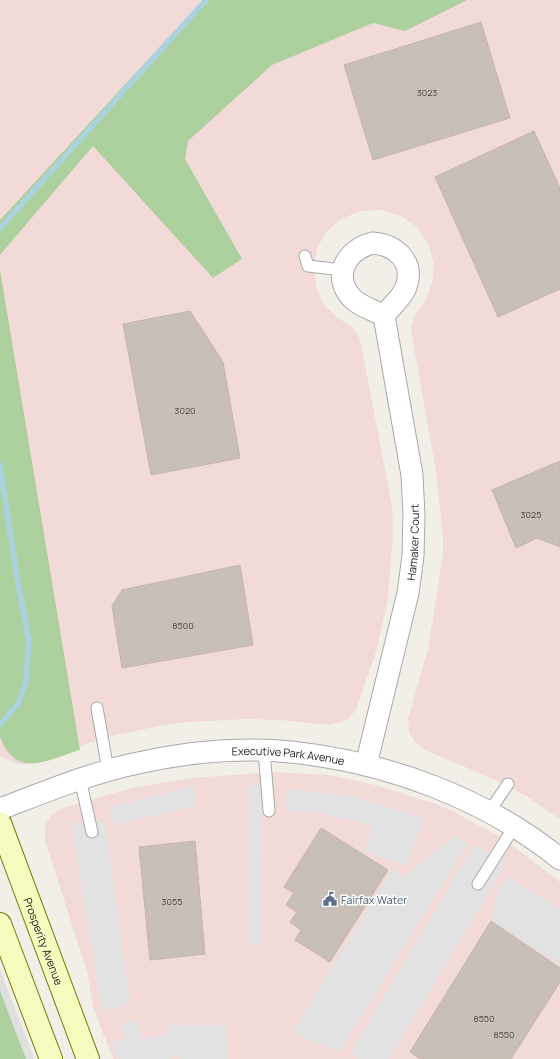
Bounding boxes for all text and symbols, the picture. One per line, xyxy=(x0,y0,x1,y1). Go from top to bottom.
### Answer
house number: 3023 xyxy=(417,86,437,99)
house number: 3020 xyxy=(174,404,196,417)
street label: Hamaker Court xyxy=(402,504,422,581)
house number: 3025 xyxy=(521,508,541,521)
house number: 8500 xyxy=(172,619,194,632)
street label: Executive Park Avenue xyxy=(231,743,347,768)
public building icon: Fairfax Water xyxy=(322,891,338,907)
place label: Fairfax Water xyxy=(341,892,407,907)
street label: Prosperity Avenue xyxy=(21,895,67,987)
house number: 3055 xyxy=(162,895,182,908)
house number: 8550 xyxy=(473,1012,495,1025)
house number: 8550 xyxy=(493,1028,515,1041)

